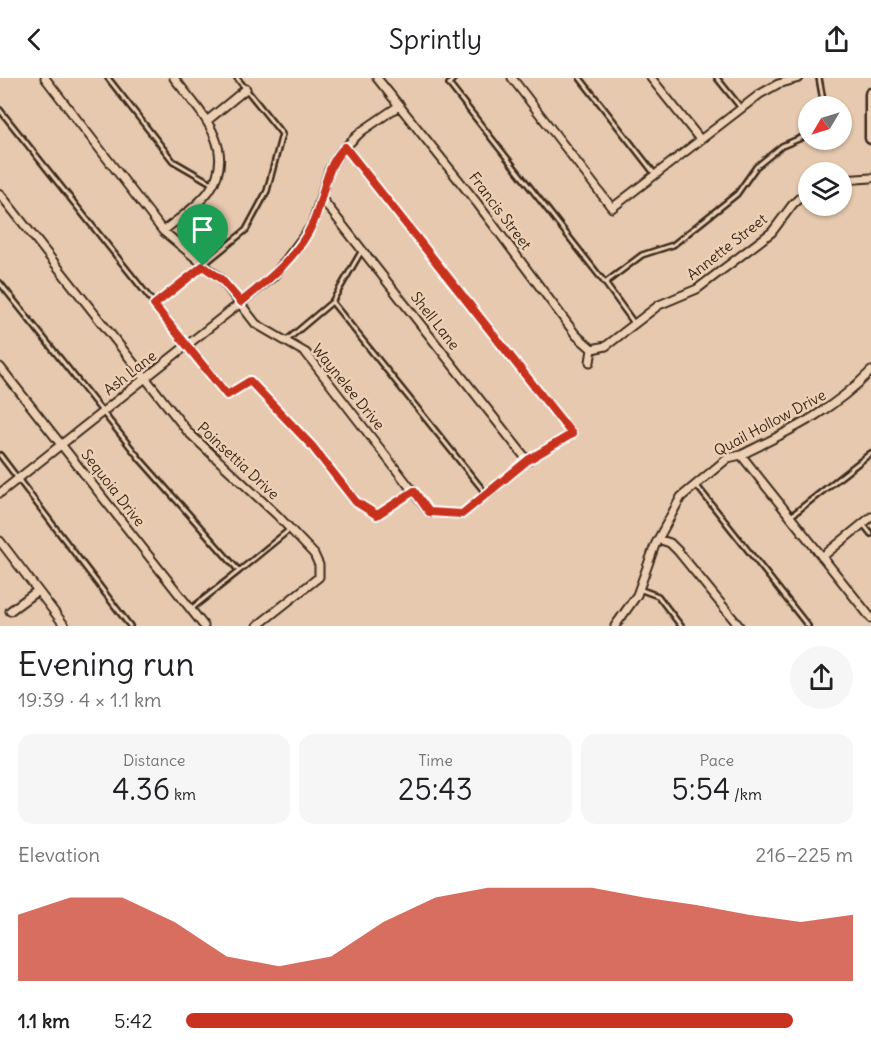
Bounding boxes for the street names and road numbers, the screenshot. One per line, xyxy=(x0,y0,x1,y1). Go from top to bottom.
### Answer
street label: Francis Street xyxy=(465,168,536,253)
street label: Annette Street xyxy=(683,209,771,284)
street label: Shell Lane xyxy=(407,288,464,354)
street label: Waynelee Drive xyxy=(308,340,389,434)
street label: Ash Lane xyxy=(99,346,160,399)
street label: Quail Hollow Drive xyxy=(711,385,829,460)
street label: Poinsettia Drive xyxy=(193,418,283,503)
street label: Sequoia Drive xyxy=(77,445,149,530)

